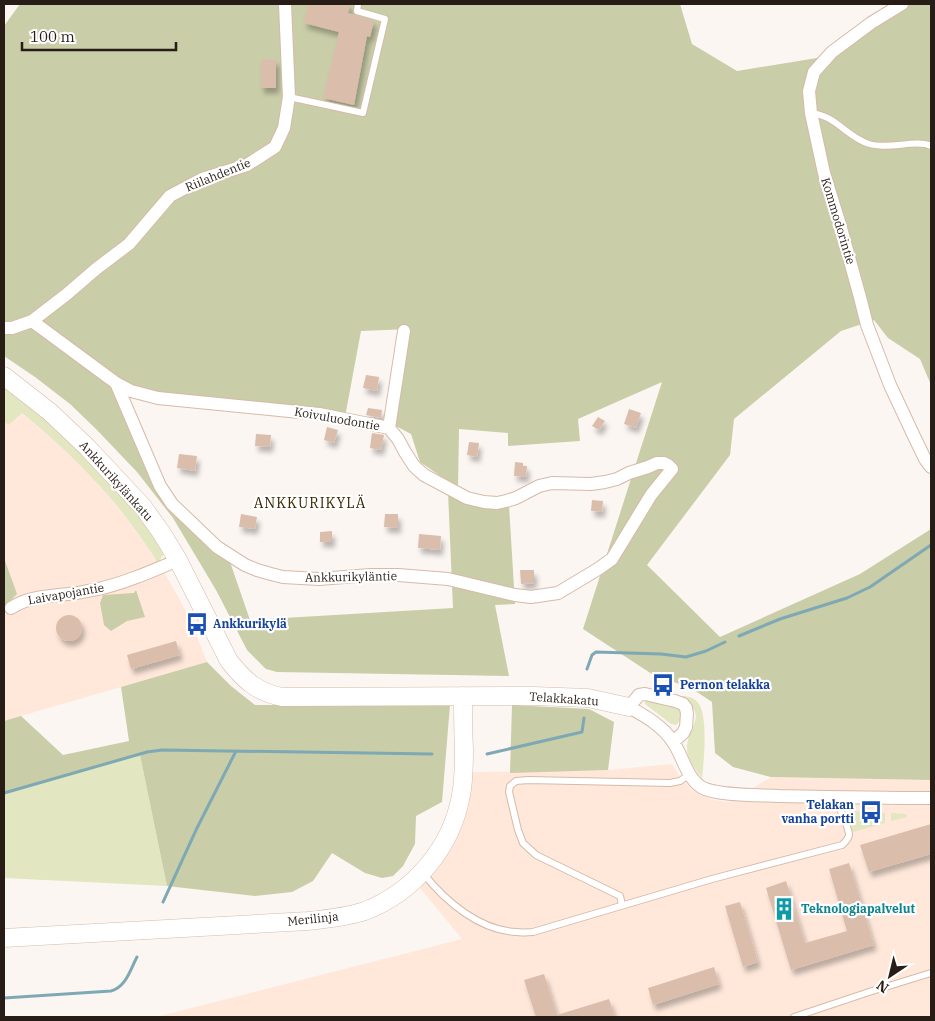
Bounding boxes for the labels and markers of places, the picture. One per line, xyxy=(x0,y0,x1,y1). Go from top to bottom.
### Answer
bus stop icon: Ankkurikylä xyxy=(184,611,210,637)
place label: Ankkurikylä xyxy=(213,616,287,631)
bus stop icon: Pernon telakka xyxy=(650,672,676,698)
place label: Pernon telakka xyxy=(680,677,770,692)
place label: Telakan vanha portti xyxy=(781,797,854,826)
bus stop icon: Telakan vanha portti xyxy=(858,799,884,825)
building icon: Teknologiapalvelut xyxy=(771,896,797,922)
place label: Teknologiapalvelut xyxy=(801,901,915,916)

